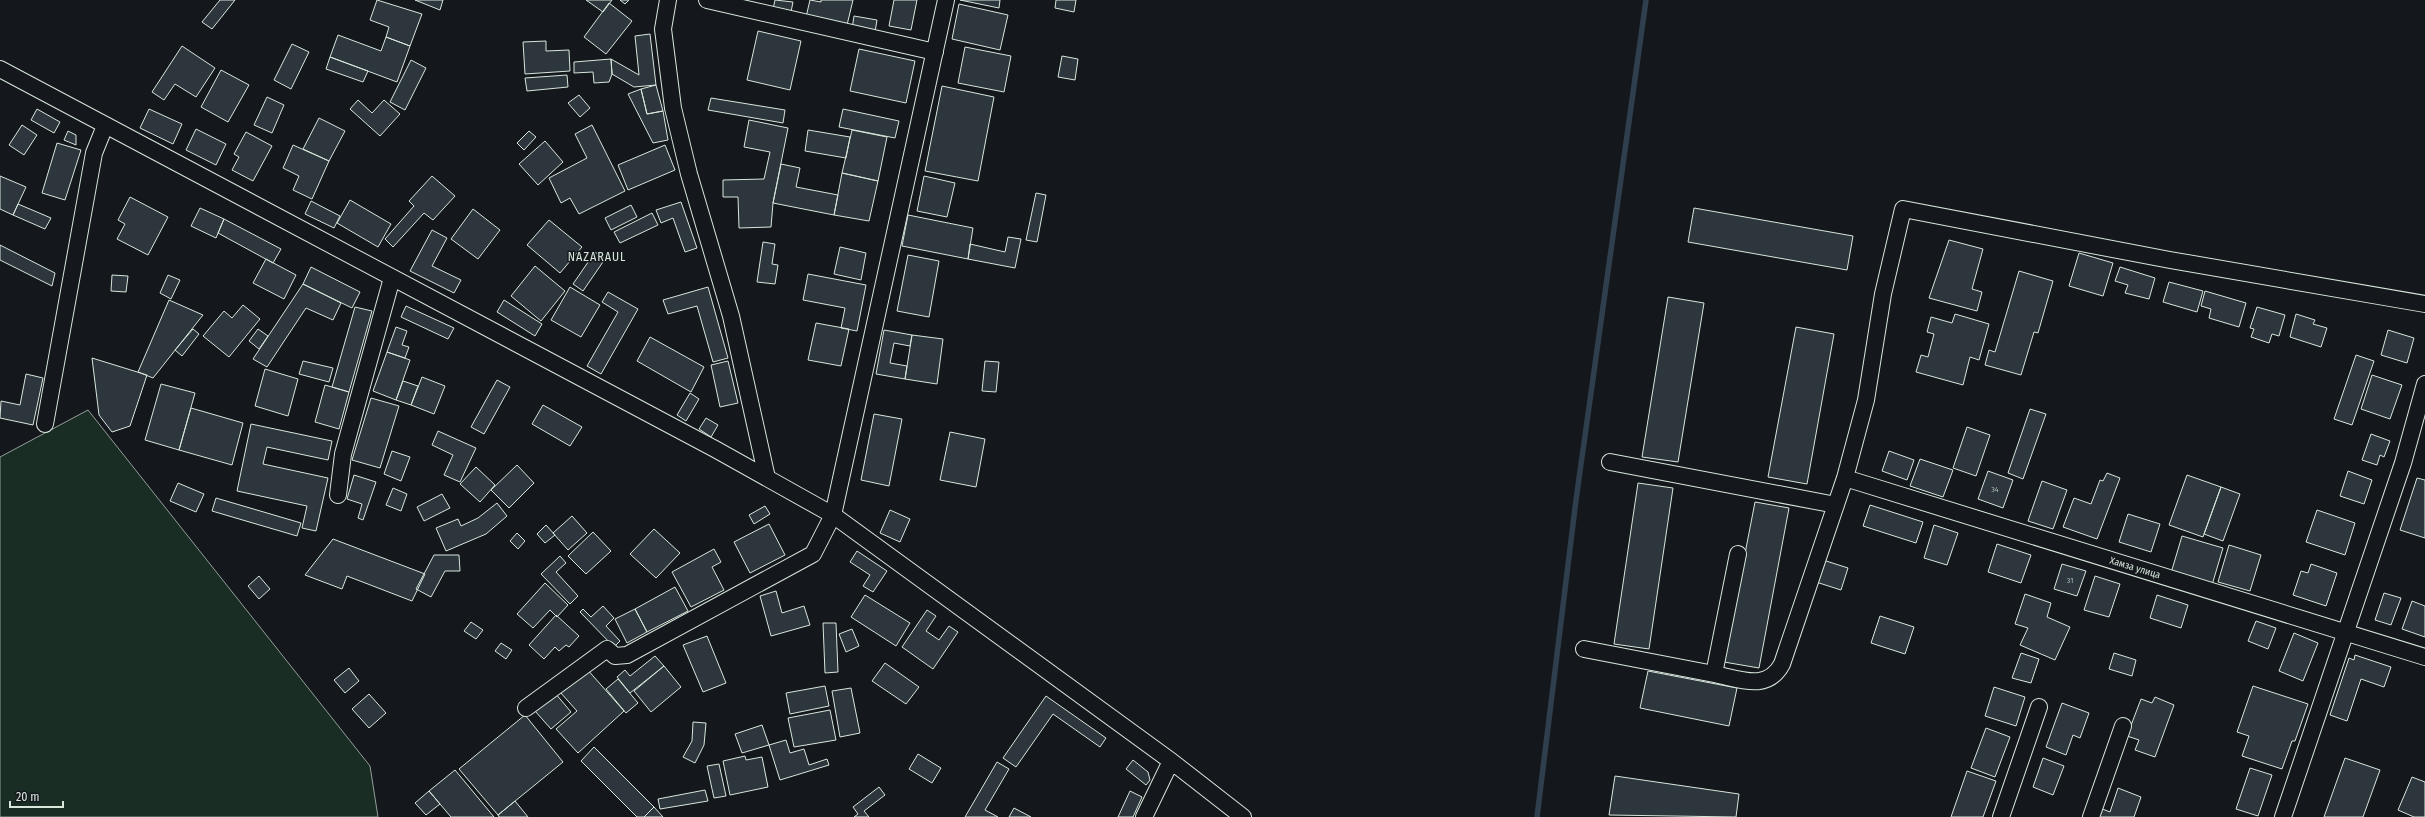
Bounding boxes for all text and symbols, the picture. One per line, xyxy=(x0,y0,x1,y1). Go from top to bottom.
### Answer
district label: NAZARAUL xyxy=(568,250,626,264)
house number: 34 xyxy=(1991,485,1999,494)
street label: Хамза улица xyxy=(2108,555,2162,581)
house number: 31 xyxy=(2067,576,2073,585)
scale bar xyxy=(10,783,63,809)
text: 20 m xyxy=(16,790,40,804)

